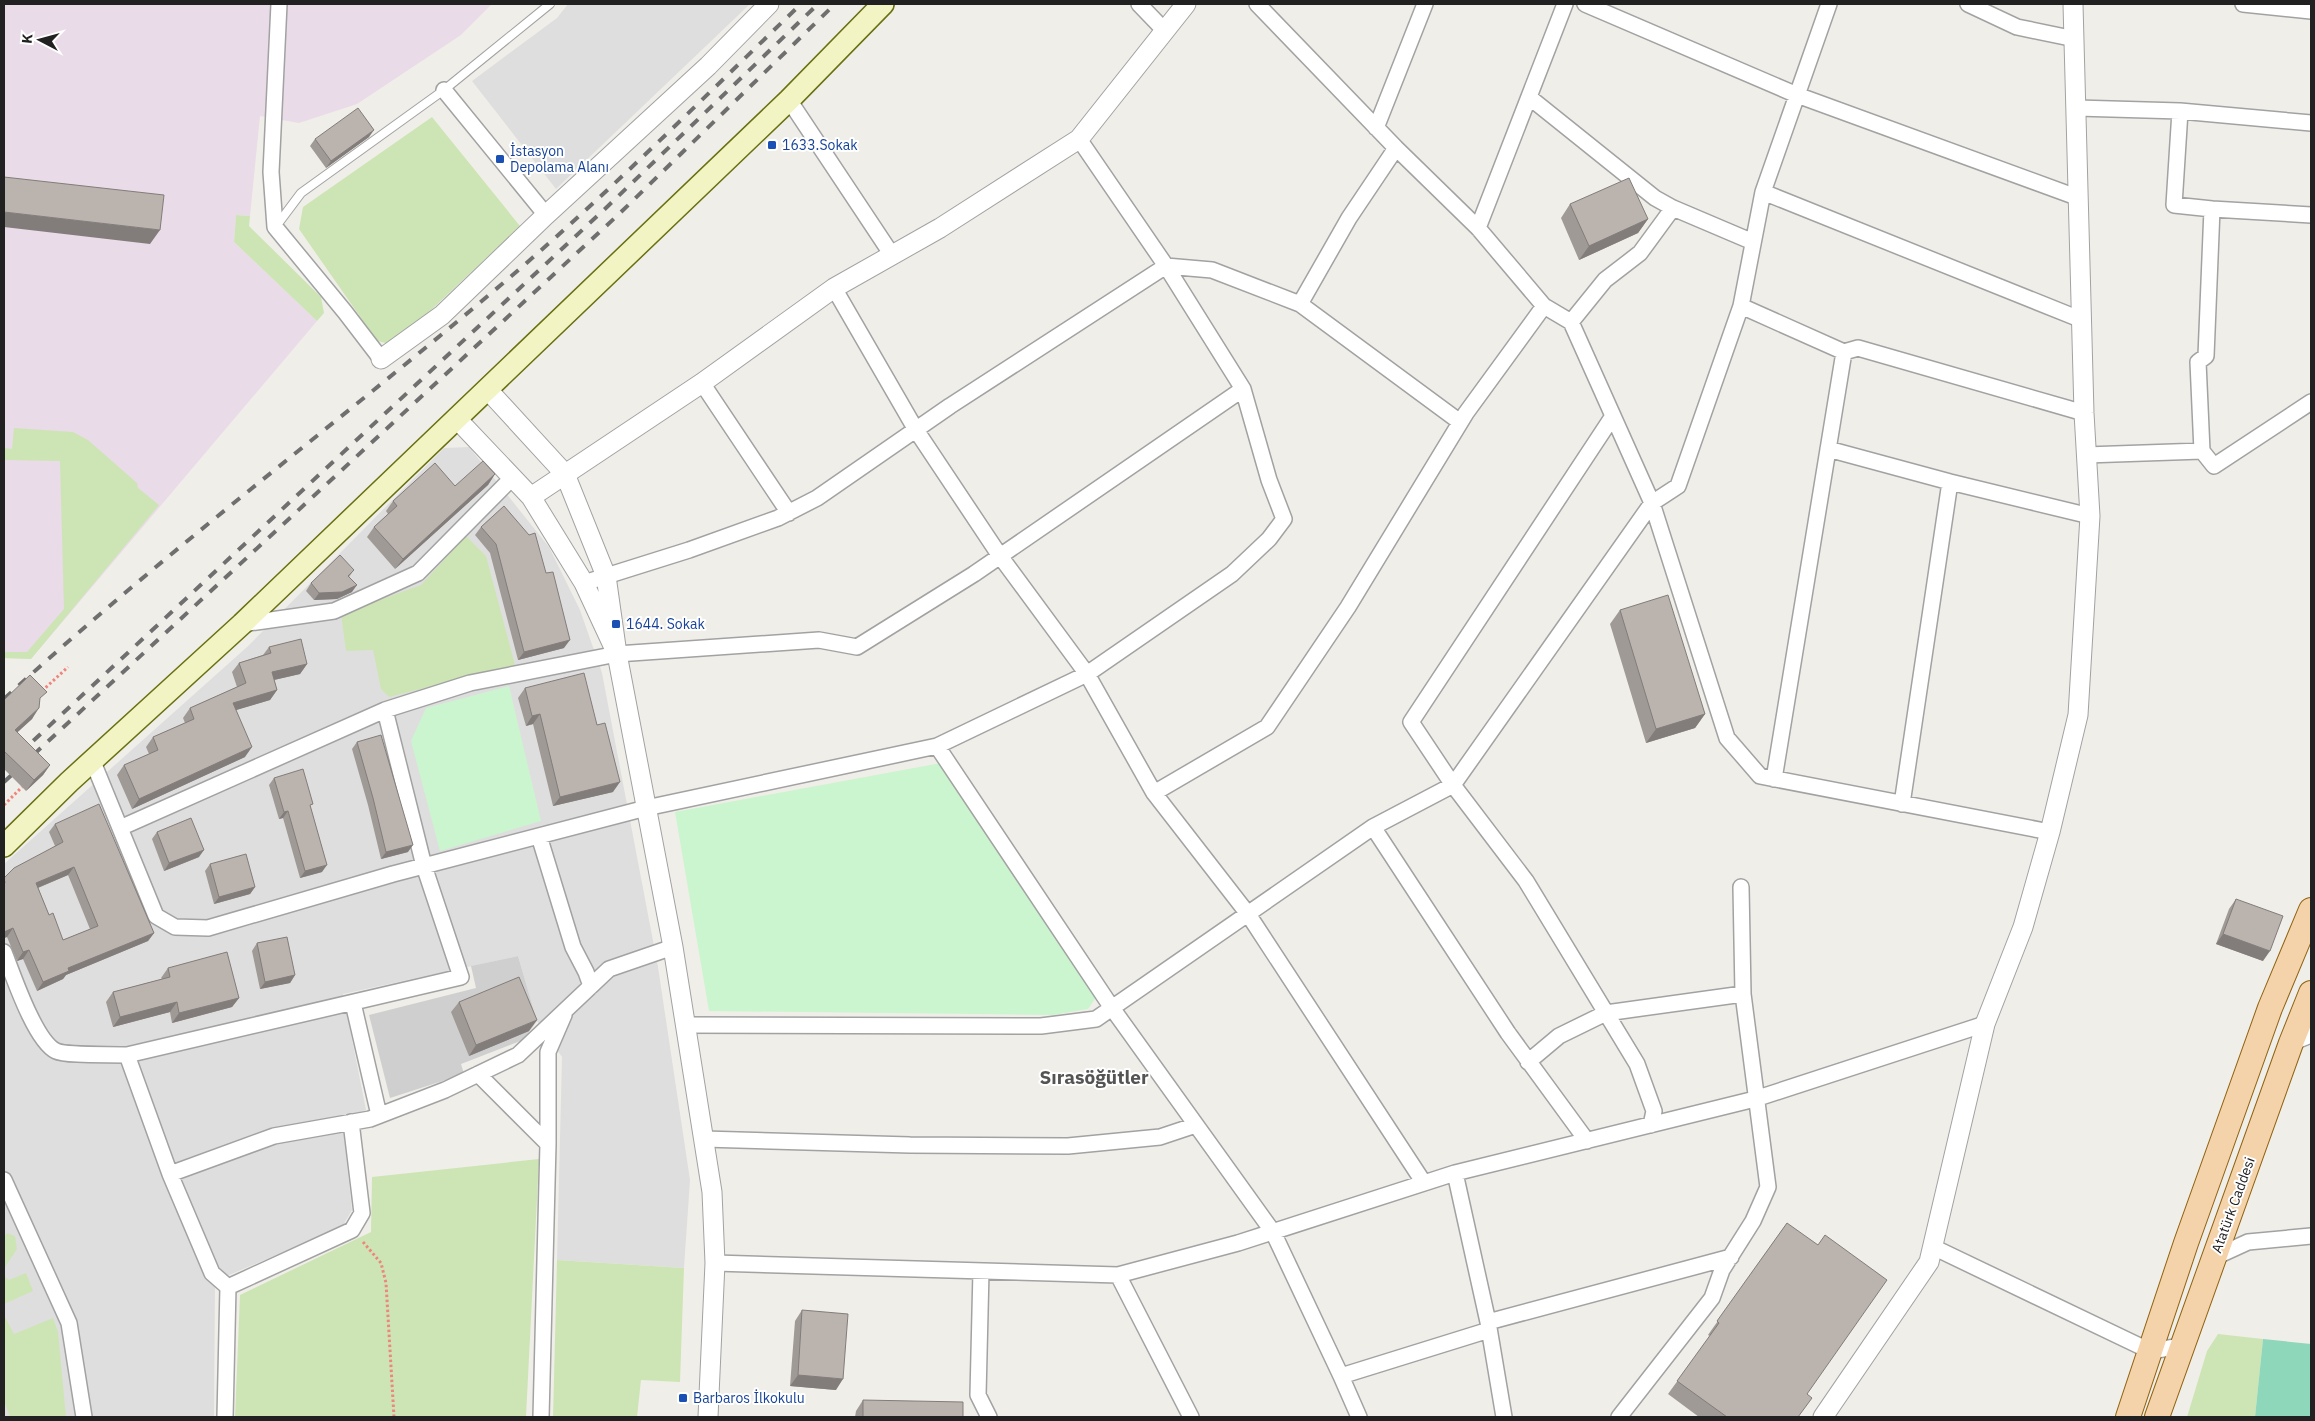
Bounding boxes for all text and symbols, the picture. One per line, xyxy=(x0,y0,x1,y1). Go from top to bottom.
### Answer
north arrow xyxy=(15,15,65,65)
text: K xyxy=(18,33,37,44)
place label: 1633.Sokak xyxy=(782,136,858,154)
marker: 1633.Sokak xyxy=(766,139,778,151)
place label: İstasyon Depolama Alanı xyxy=(510,142,609,176)
marker: İstasyon Depolama Alanı xyxy=(494,153,506,165)
place label: 1644. Sokak xyxy=(626,615,705,633)
marker: 1644. Sokak xyxy=(610,618,622,630)
district label: Sırasöğütler xyxy=(1039,1065,1149,1089)
street label: Atatürk Caddesi xyxy=(2207,1155,2259,1255)
place label: Barbaros İlkokulu xyxy=(693,1389,805,1407)
marker: Barbaros İlkokulu xyxy=(677,1392,689,1404)

